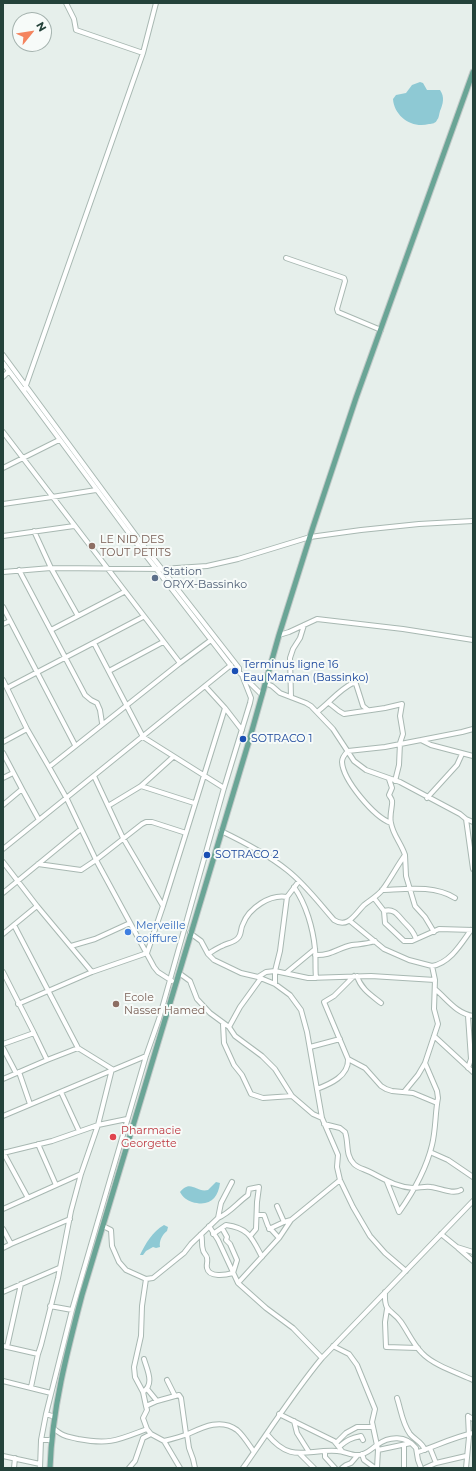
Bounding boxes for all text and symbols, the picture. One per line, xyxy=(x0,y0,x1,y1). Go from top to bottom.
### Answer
north arrow xyxy=(12,12,52,52)
text: N xyxy=(33,19,50,34)
place label: LE NID DES TOUT PETITS xyxy=(100,533,171,559)
marker: LE NID DES TOUT PETITS xyxy=(87,541,97,551)
place label: Station ORYX-Bassinko xyxy=(163,565,247,591)
marker: Station ORYX-Bassinko xyxy=(150,573,160,583)
place label: Terminus ligne 16 Eau Maman (Bassinko) xyxy=(243,658,369,684)
marker: Terminus ligne 16 Eau Maman (Bassinko) xyxy=(230,666,240,676)
place label: SOTRACO 1 xyxy=(251,732,312,746)
marker: SOTRACO 1 xyxy=(238,734,248,744)
place label: SOTRACO 2 xyxy=(215,848,279,862)
marker: SOTRACO 2 xyxy=(202,850,212,860)
place label: Merveille coiffure xyxy=(136,919,186,945)
marker: Merveille coiffure xyxy=(123,927,133,937)
place label: Ecole Nasser Hamed xyxy=(124,991,205,1017)
marker: Ecole Nasser Hamed xyxy=(111,999,121,1009)
place label: Pharmacie Georgette xyxy=(121,1124,181,1150)
marker: Pharmacie Georgette xyxy=(108,1132,118,1142)

